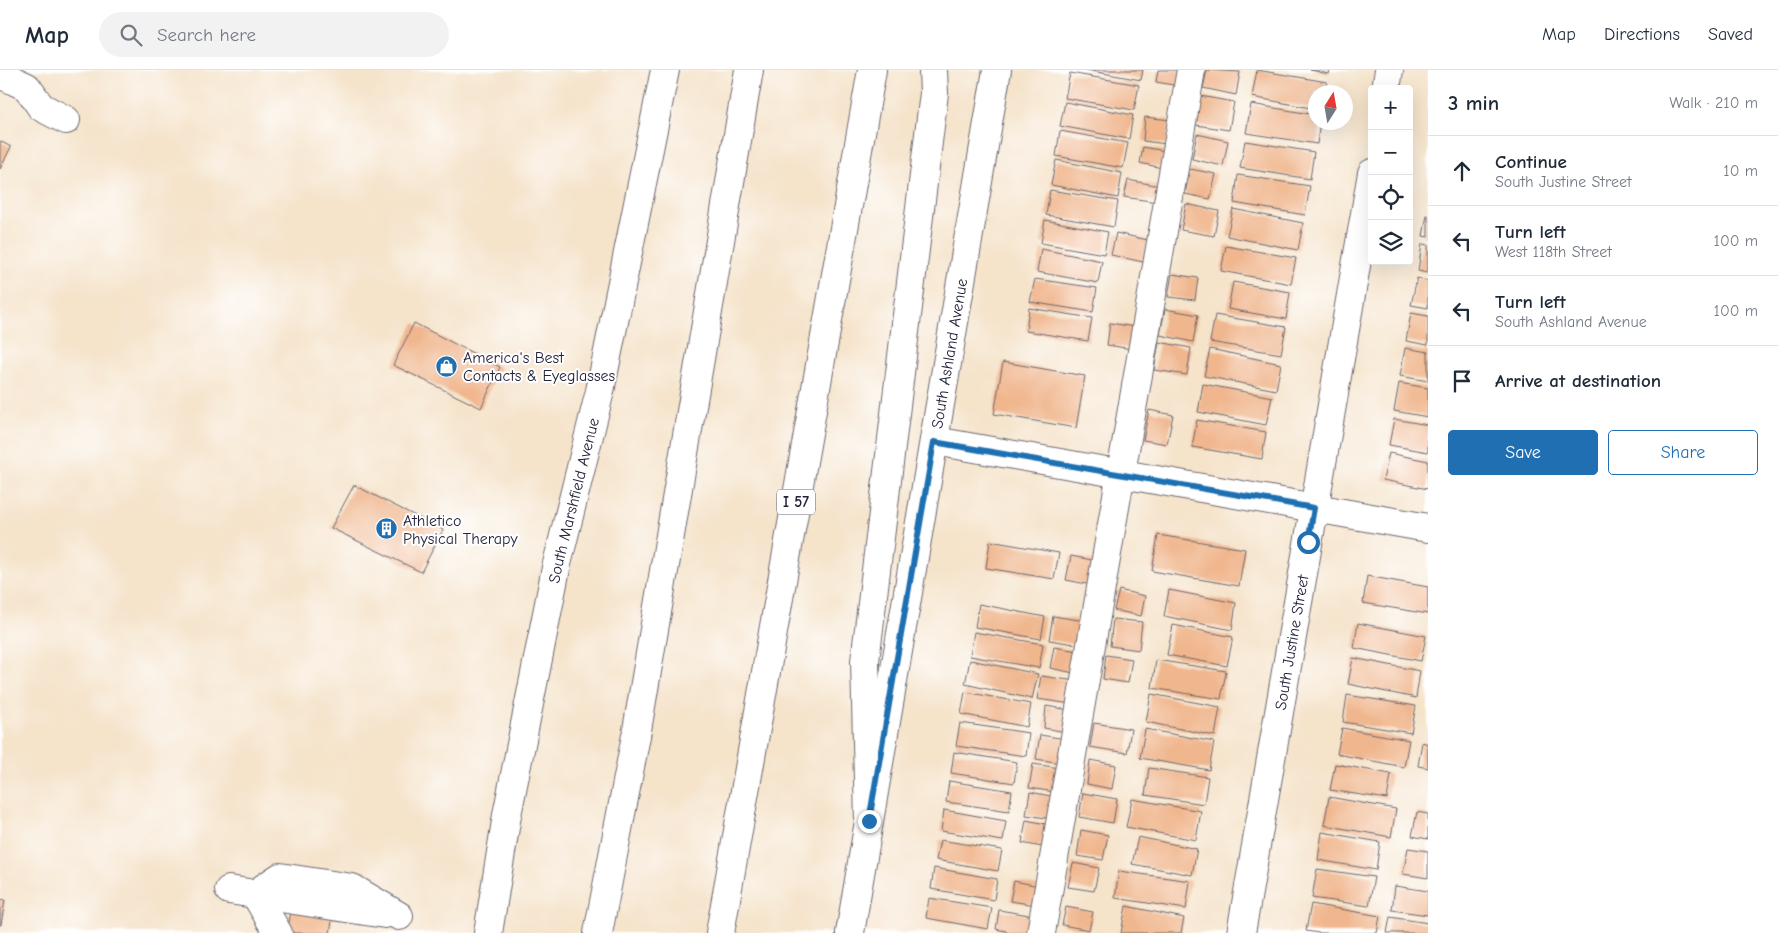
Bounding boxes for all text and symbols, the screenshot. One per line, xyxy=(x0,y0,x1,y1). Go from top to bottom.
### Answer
search box xyxy=(99,12,449,57)
text: Map xyxy=(25,21,69,49)
icon: search xyxy=(117,21,145,49)
text: Search here xyxy=(157,24,256,46)
text: Map xyxy=(1542,24,1576,45)
text: Directions xyxy=(1604,24,1680,45)
text: Saved xyxy=(1708,24,1753,45)
north arrow xyxy=(1308,85,1353,130)
map controls xyxy=(1368,85,1413,265)
button: + xyxy=(1368,85,1413,130)
text: 3 min xyxy=(1448,91,1499,115)
text: Walk · 210 m xyxy=(1669,94,1758,112)
button: − xyxy=(1368,130,1413,175)
text: Continue xyxy=(1495,151,1567,173)
icon: ahead xyxy=(1448,157,1476,185)
text: 10 m xyxy=(1723,162,1758,180)
text: South Justine Street xyxy=(1495,173,1632,191)
button: locate xyxy=(1368,175,1413,220)
button: layers xyxy=(1368,220,1413,265)
text: Turn left xyxy=(1495,221,1566,243)
icon: left xyxy=(1448,227,1476,255)
text: 100 m xyxy=(1714,232,1758,250)
text: West 118th Street xyxy=(1495,243,1612,261)
street label: South Ashland Avenue xyxy=(928,277,971,430)
text: Turn left xyxy=(1495,291,1566,313)
icon: left xyxy=(1448,297,1476,325)
text: 100 m xyxy=(1714,302,1758,320)
text: South Ashland Avenue xyxy=(1495,313,1647,331)
place label: America's Best Contacts & Eyeglasses xyxy=(463,349,616,385)
shop icon: America's Best Contacts & Eyeglasses xyxy=(435,354,459,378)
icon: arrive xyxy=(1448,367,1476,395)
text: Arrive at destination xyxy=(1495,370,1661,392)
street label: South Marshfield Avenue xyxy=(545,416,603,585)
button: Save xyxy=(1448,430,1598,475)
button: Share xyxy=(1608,430,1758,475)
road number: I 57 xyxy=(777,490,815,514)
place label: Athletico Physical Therapy xyxy=(403,512,518,548)
building icon: Athletico Physical Therapy xyxy=(375,517,399,541)
route start xyxy=(1297,531,1320,554)
street label: South Justine Street xyxy=(1272,573,1313,711)
route end xyxy=(858,810,881,833)

